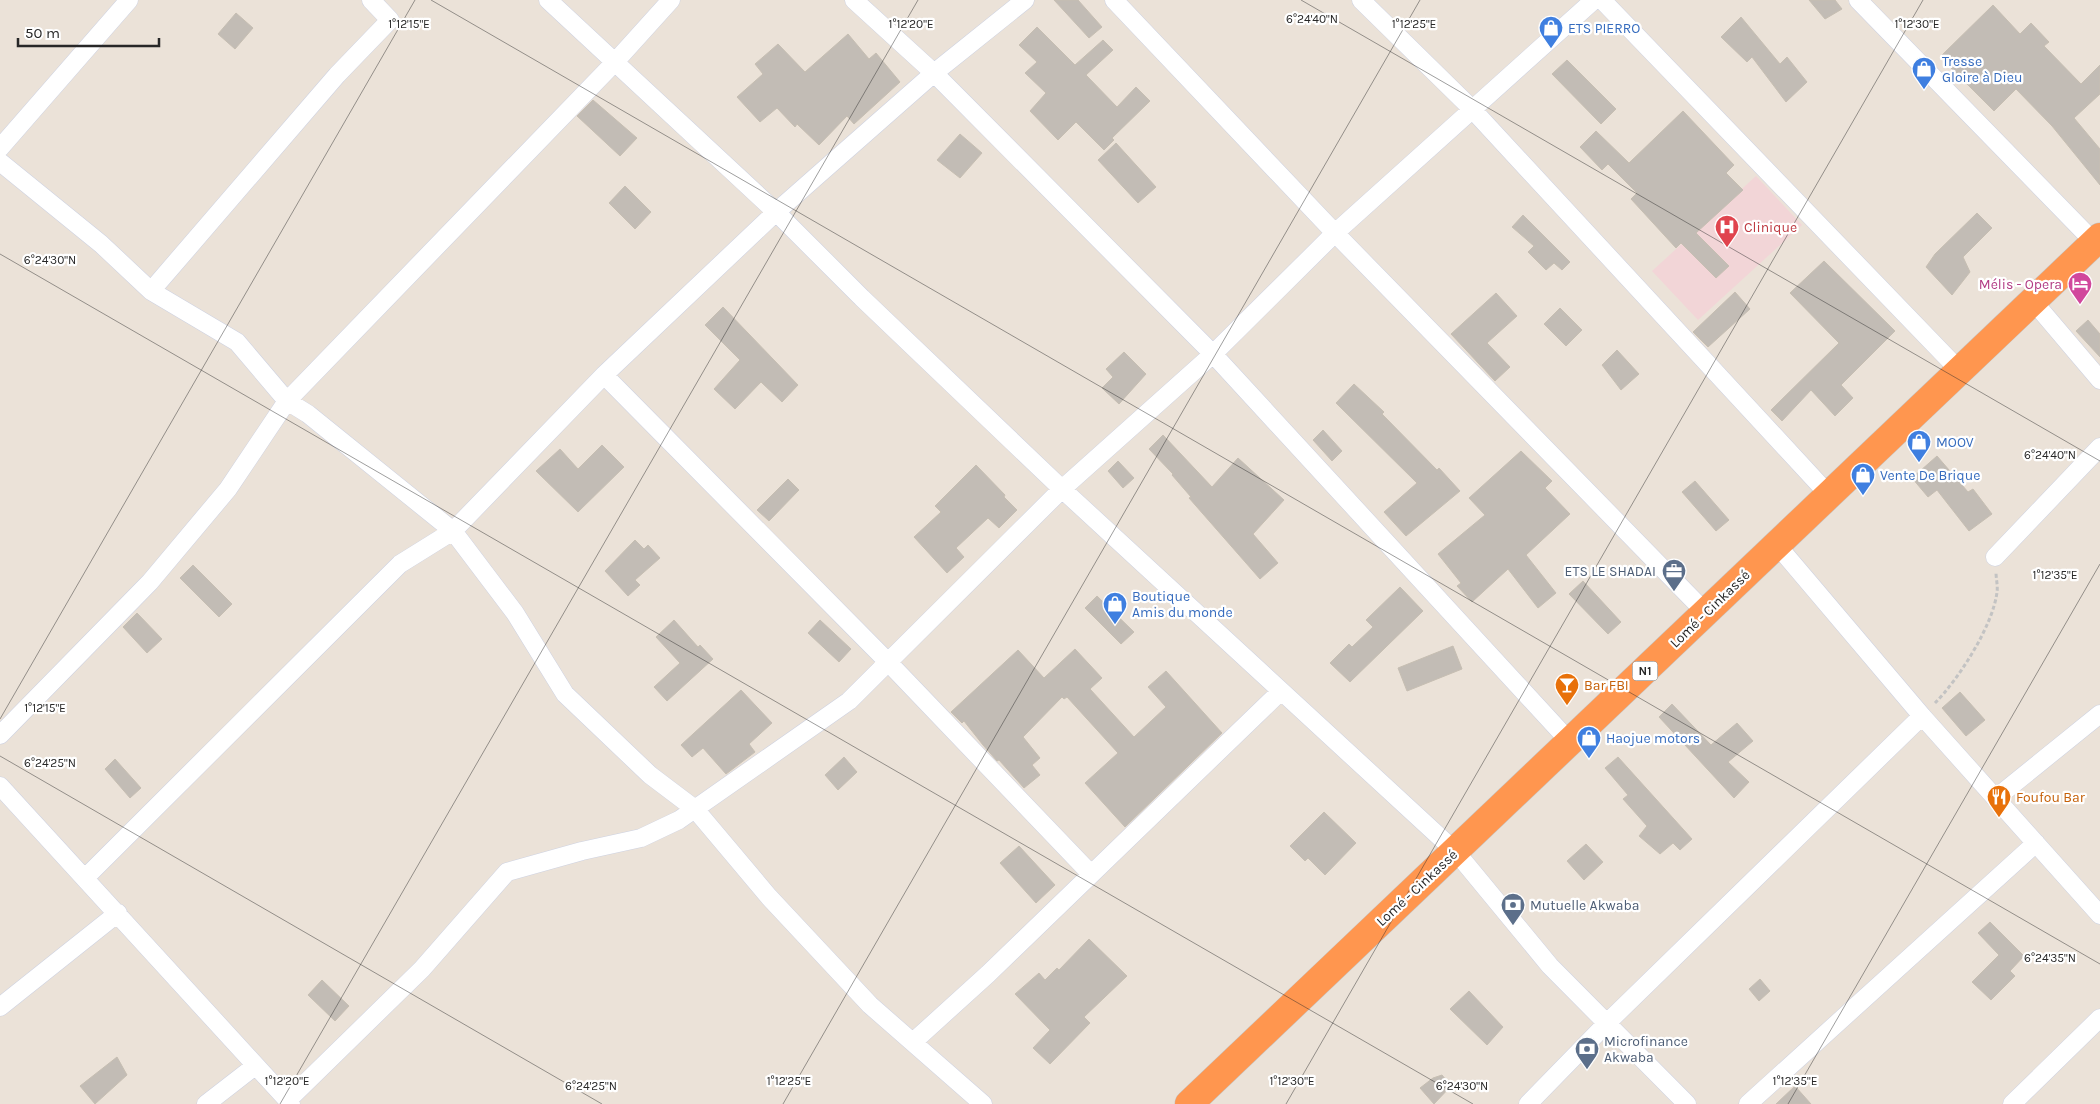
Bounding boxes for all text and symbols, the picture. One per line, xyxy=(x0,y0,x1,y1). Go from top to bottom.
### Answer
text: 6°24'40"N xyxy=(1286,12,1338,26)
scale bar xyxy=(18,15,159,47)
shop icon: ETS PIERRO xyxy=(1538,15,1564,49)
text: 1°12'15"E xyxy=(388,17,430,31)
text: 1°12'20"E xyxy=(888,17,934,31)
text: 1°12'25"E xyxy=(1392,17,1436,31)
text: 1°12'30"E xyxy=(1894,17,1940,31)
place label: ETS PIERRO xyxy=(1568,20,1640,37)
text: 50 m xyxy=(25,24,60,42)
place label: Tresse Gloire à Dieu xyxy=(1942,53,2022,86)
shop icon: Tresse Gloire à Dieu xyxy=(1911,56,1937,90)
hospital icon: Clinique xyxy=(1714,214,1740,248)
place label: Clinique xyxy=(1744,219,1797,236)
text: 6°24'30"N xyxy=(24,253,76,267)
hotel icon: Mélis - Opera xyxy=(2067,271,2093,305)
place label: Mélis - Opera xyxy=(1979,276,2062,293)
shop icon: MOOV xyxy=(1906,429,1932,463)
place label: MOOV xyxy=(1936,434,1974,451)
text: 6°24'40"N xyxy=(2024,448,2076,462)
shop icon: Vente De Brique xyxy=(1850,462,1876,496)
place label: Vente De Brique xyxy=(1880,467,1980,484)
office icon: ETS LE SHADAI xyxy=(1661,558,1687,592)
place label: ETS LE SHADAI xyxy=(1565,563,1656,580)
street label: Lomé - Cinkassé xyxy=(1666,567,1754,651)
text: 1°12'35"E xyxy=(2033,568,2077,582)
place label: Boutique Amis du monde xyxy=(1132,588,1233,621)
shop icon: Boutique Amis du monde xyxy=(1102,591,1128,625)
road number: N1 xyxy=(1632,661,1658,680)
bar icon: Bar FBI xyxy=(1554,672,1580,706)
place label: Bar FBI xyxy=(1584,677,1629,694)
text: 1°12'15"E xyxy=(24,701,66,715)
shop icon: Haojue motors xyxy=(1576,725,1602,759)
place label: Haojue motors xyxy=(1606,730,1700,747)
text: 6°24'25"N xyxy=(24,756,76,770)
restaurant icon: Foufou Bar xyxy=(1986,784,2012,818)
place label: Foufou Bar xyxy=(2016,789,2086,806)
street label: Lomé - Cinkassé xyxy=(1373,846,1461,930)
bank icon: Mutuelle Akwaba xyxy=(1500,892,1526,926)
place label: Mutuelle Akwaba xyxy=(1530,897,1639,914)
text: 6°24'35"N xyxy=(2024,951,2076,965)
place label: Microfinance Akwaba xyxy=(1604,1033,1688,1066)
bank icon: Microfinance Akwaba xyxy=(1574,1036,1600,1070)
text: 1°12'20"E xyxy=(264,1074,310,1088)
text: 1°12'25"E xyxy=(767,1074,811,1088)
text: 1°12'30"E xyxy=(1269,1074,1315,1088)
text: 1°12'35"E xyxy=(1773,1074,1817,1088)
text: 6°24'25"N xyxy=(565,1079,617,1093)
text: 6°24'30"N xyxy=(1436,1079,1488,1093)

